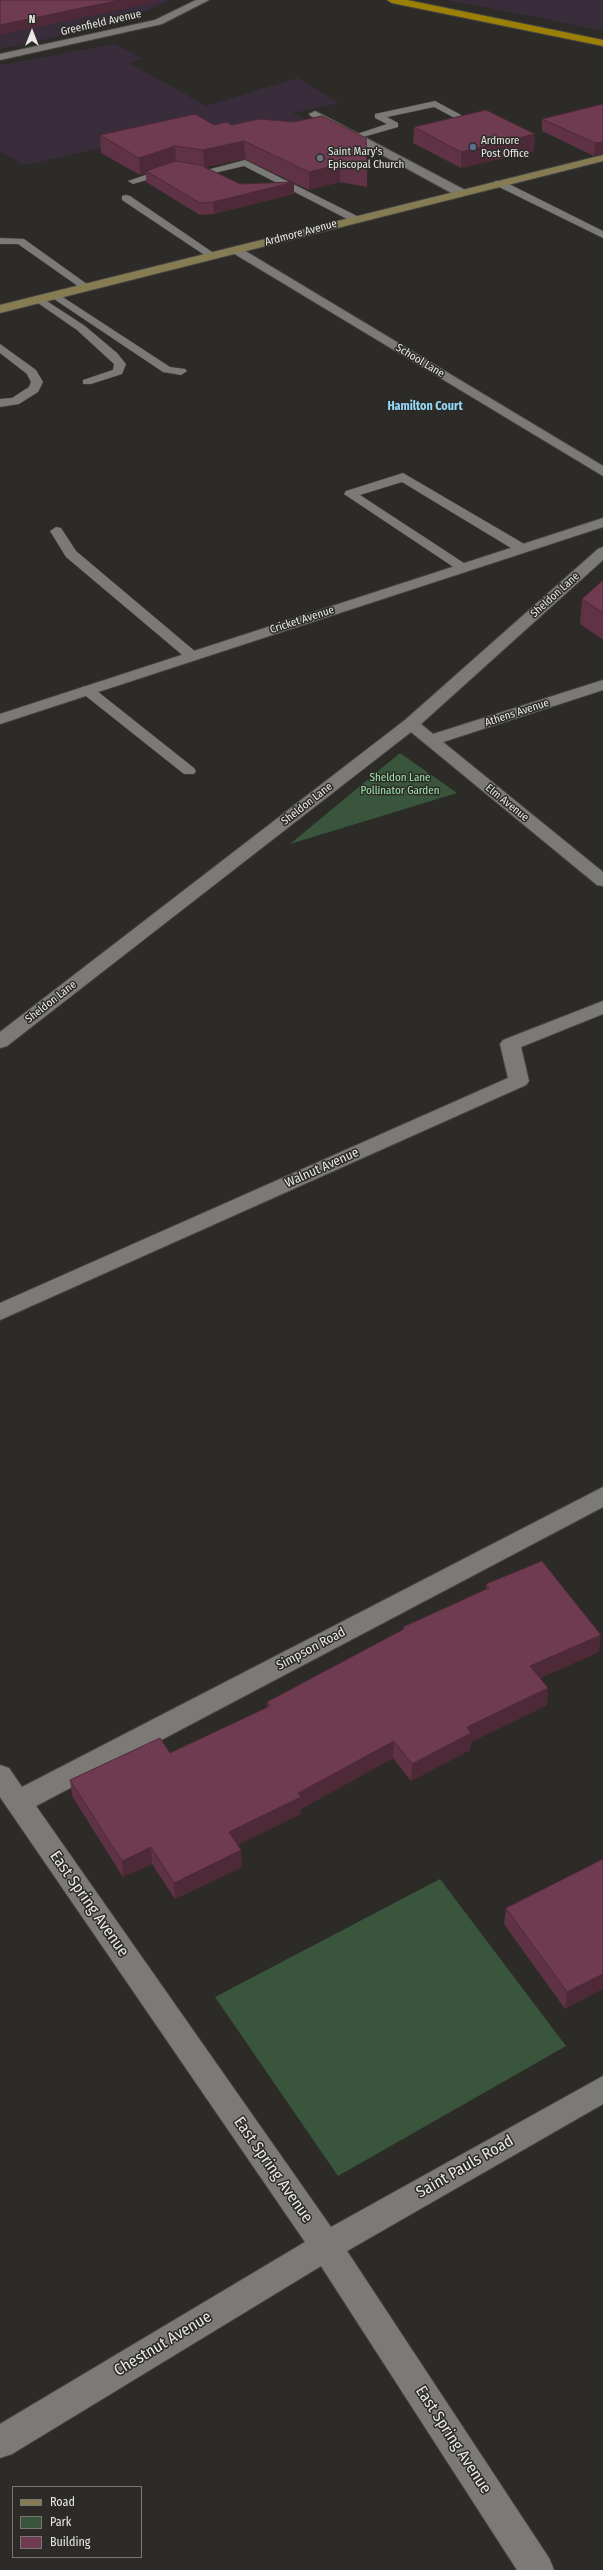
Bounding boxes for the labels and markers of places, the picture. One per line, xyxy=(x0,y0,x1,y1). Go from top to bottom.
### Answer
place label: Ardmore Post Office xyxy=(481,134,529,160)
marker: Ardmore Post Office xyxy=(468,142,478,152)
place label: Saint Mary's Episcopal Church xyxy=(328,145,404,171)
marker: Saint Mary's Episcopal Church xyxy=(315,153,325,163)

